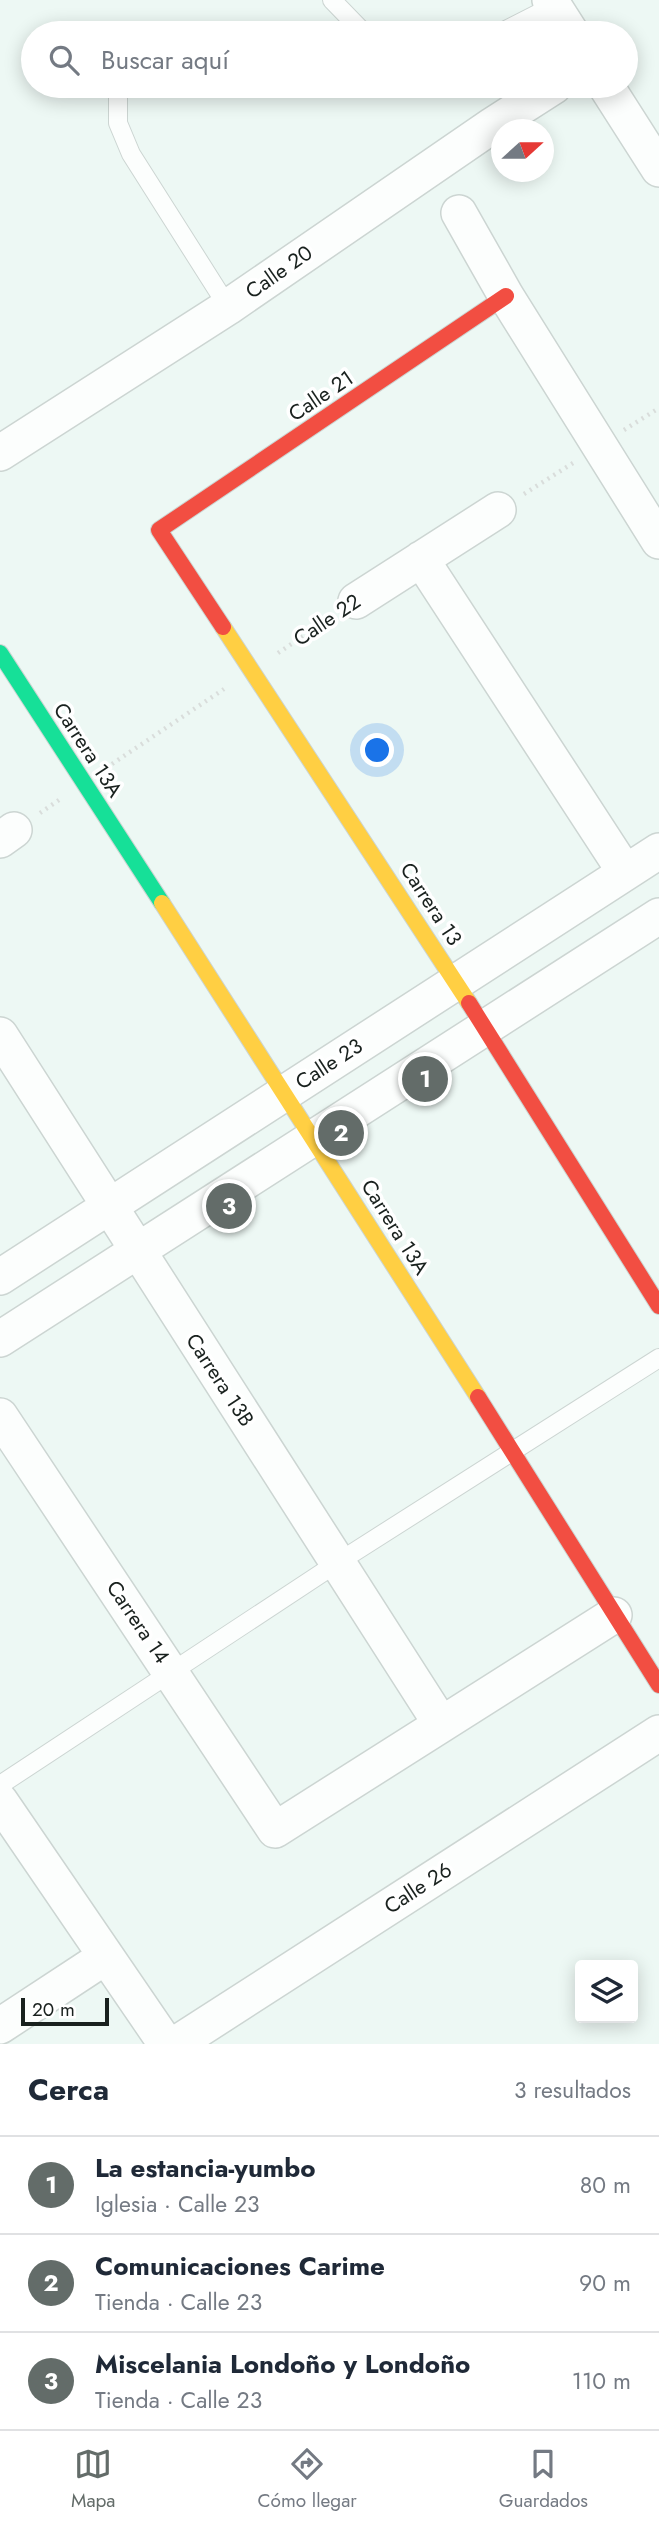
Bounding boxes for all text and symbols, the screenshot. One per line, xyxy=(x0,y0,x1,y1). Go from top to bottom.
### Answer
search box xyxy=(21,21,638,98)
icon: search xyxy=(45,41,83,79)
text: Buscar aquí xyxy=(101,41,229,79)
north arrow xyxy=(491,119,554,182)
street label: Calle 20 xyxy=(239,238,319,306)
street label: Calle 21 xyxy=(282,363,360,429)
street label: Calle 22 xyxy=(287,587,367,653)
street label: Carrera 13A xyxy=(46,697,130,803)
your location xyxy=(360,733,394,767)
street label: Carrera 13 xyxy=(393,856,469,952)
street label: Calle 23 xyxy=(290,1031,368,1097)
pin: 1 xyxy=(402,1053,448,1105)
pin: 2 xyxy=(318,1107,364,1159)
street label: Carrera 13A xyxy=(354,1173,436,1281)
pin: 3 xyxy=(206,1180,252,1232)
street label: Carrera 13B xyxy=(179,1328,261,1432)
street label: Carrera 14 xyxy=(99,1574,177,1670)
street label: Calle 26 xyxy=(378,1855,458,1921)
map controls xyxy=(575,1960,638,2023)
button: layers xyxy=(575,1960,638,2023)
scale bar xyxy=(21,1995,108,2027)
text: 20 m xyxy=(32,1996,75,2023)
text: Cerca xyxy=(28,2068,109,2111)
text: 3 resultados xyxy=(514,2073,631,2107)
text: La estancia-yumbo xyxy=(95,2149,316,2187)
text: 1 xyxy=(45,2168,57,2202)
text: 80 m xyxy=(580,2168,631,2202)
text: Iglesia · Calle 23 xyxy=(95,2187,260,2221)
text: Comunicaciones Carime xyxy=(95,2247,385,2285)
text: 2 xyxy=(43,2266,59,2300)
text: 90 m xyxy=(579,2266,631,2300)
text: Tienda · Calle 23 xyxy=(95,2285,262,2319)
text: Miscelania Londoño y Londoño xyxy=(95,2345,470,2383)
text: 3 xyxy=(44,2364,58,2398)
text: 110 m xyxy=(572,2364,631,2398)
text: Tienda · Calle 23 xyxy=(95,2383,262,2417)
tab: Mapa xyxy=(71,2445,116,2514)
tab: Cómo llegar xyxy=(258,2445,357,2514)
tab: Guardados xyxy=(499,2445,588,2514)

